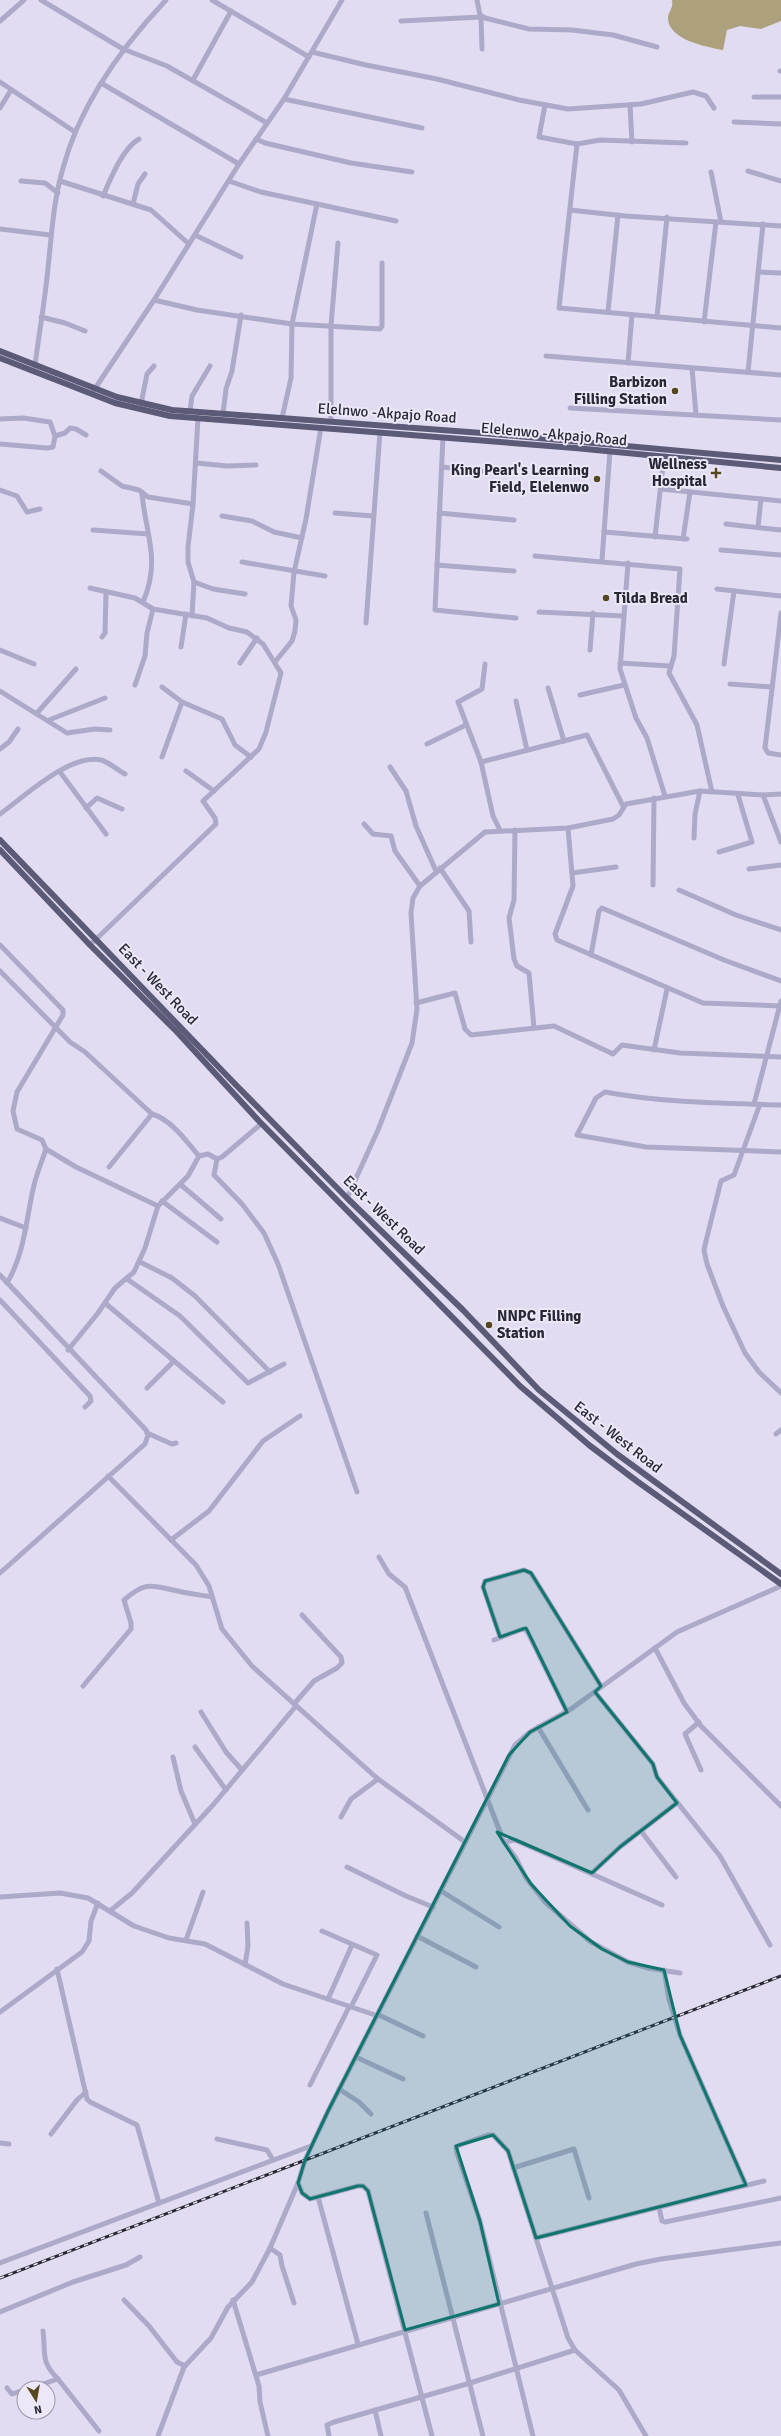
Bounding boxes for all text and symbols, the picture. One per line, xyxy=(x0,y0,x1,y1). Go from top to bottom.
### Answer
place label: Barbizon Filling Station xyxy=(574,373,667,408)
marker: Barbizon Filling Station xyxy=(670,386,680,396)
street label: Elelnwo -Akpajo Road xyxy=(317,399,457,427)
street label: Elelenwo -Akpajo Road xyxy=(480,419,628,449)
place label: Wellness Hospital xyxy=(648,455,707,490)
place label: King Pearl's Learning Field, Elelenwo xyxy=(451,461,589,496)
marker: Wellness Hospital xyxy=(710,467,722,479)
marker: King Pearl's Learning Field, Elelenwo xyxy=(592,474,602,484)
place label: Tilda Bread xyxy=(614,589,688,607)
marker: Tilda Bread xyxy=(601,593,611,603)
street label: East - West Road xyxy=(115,939,202,1029)
street label: East - West Road xyxy=(339,1172,429,1259)
place label: NNPC Filling Station xyxy=(497,1307,581,1342)
marker: NNPC Filling Station xyxy=(484,1320,494,1330)
street label: East - West Road xyxy=(570,1397,666,1477)
north arrow xyxy=(16,2380,56,2420)
text: N xyxy=(33,2402,43,2416)

